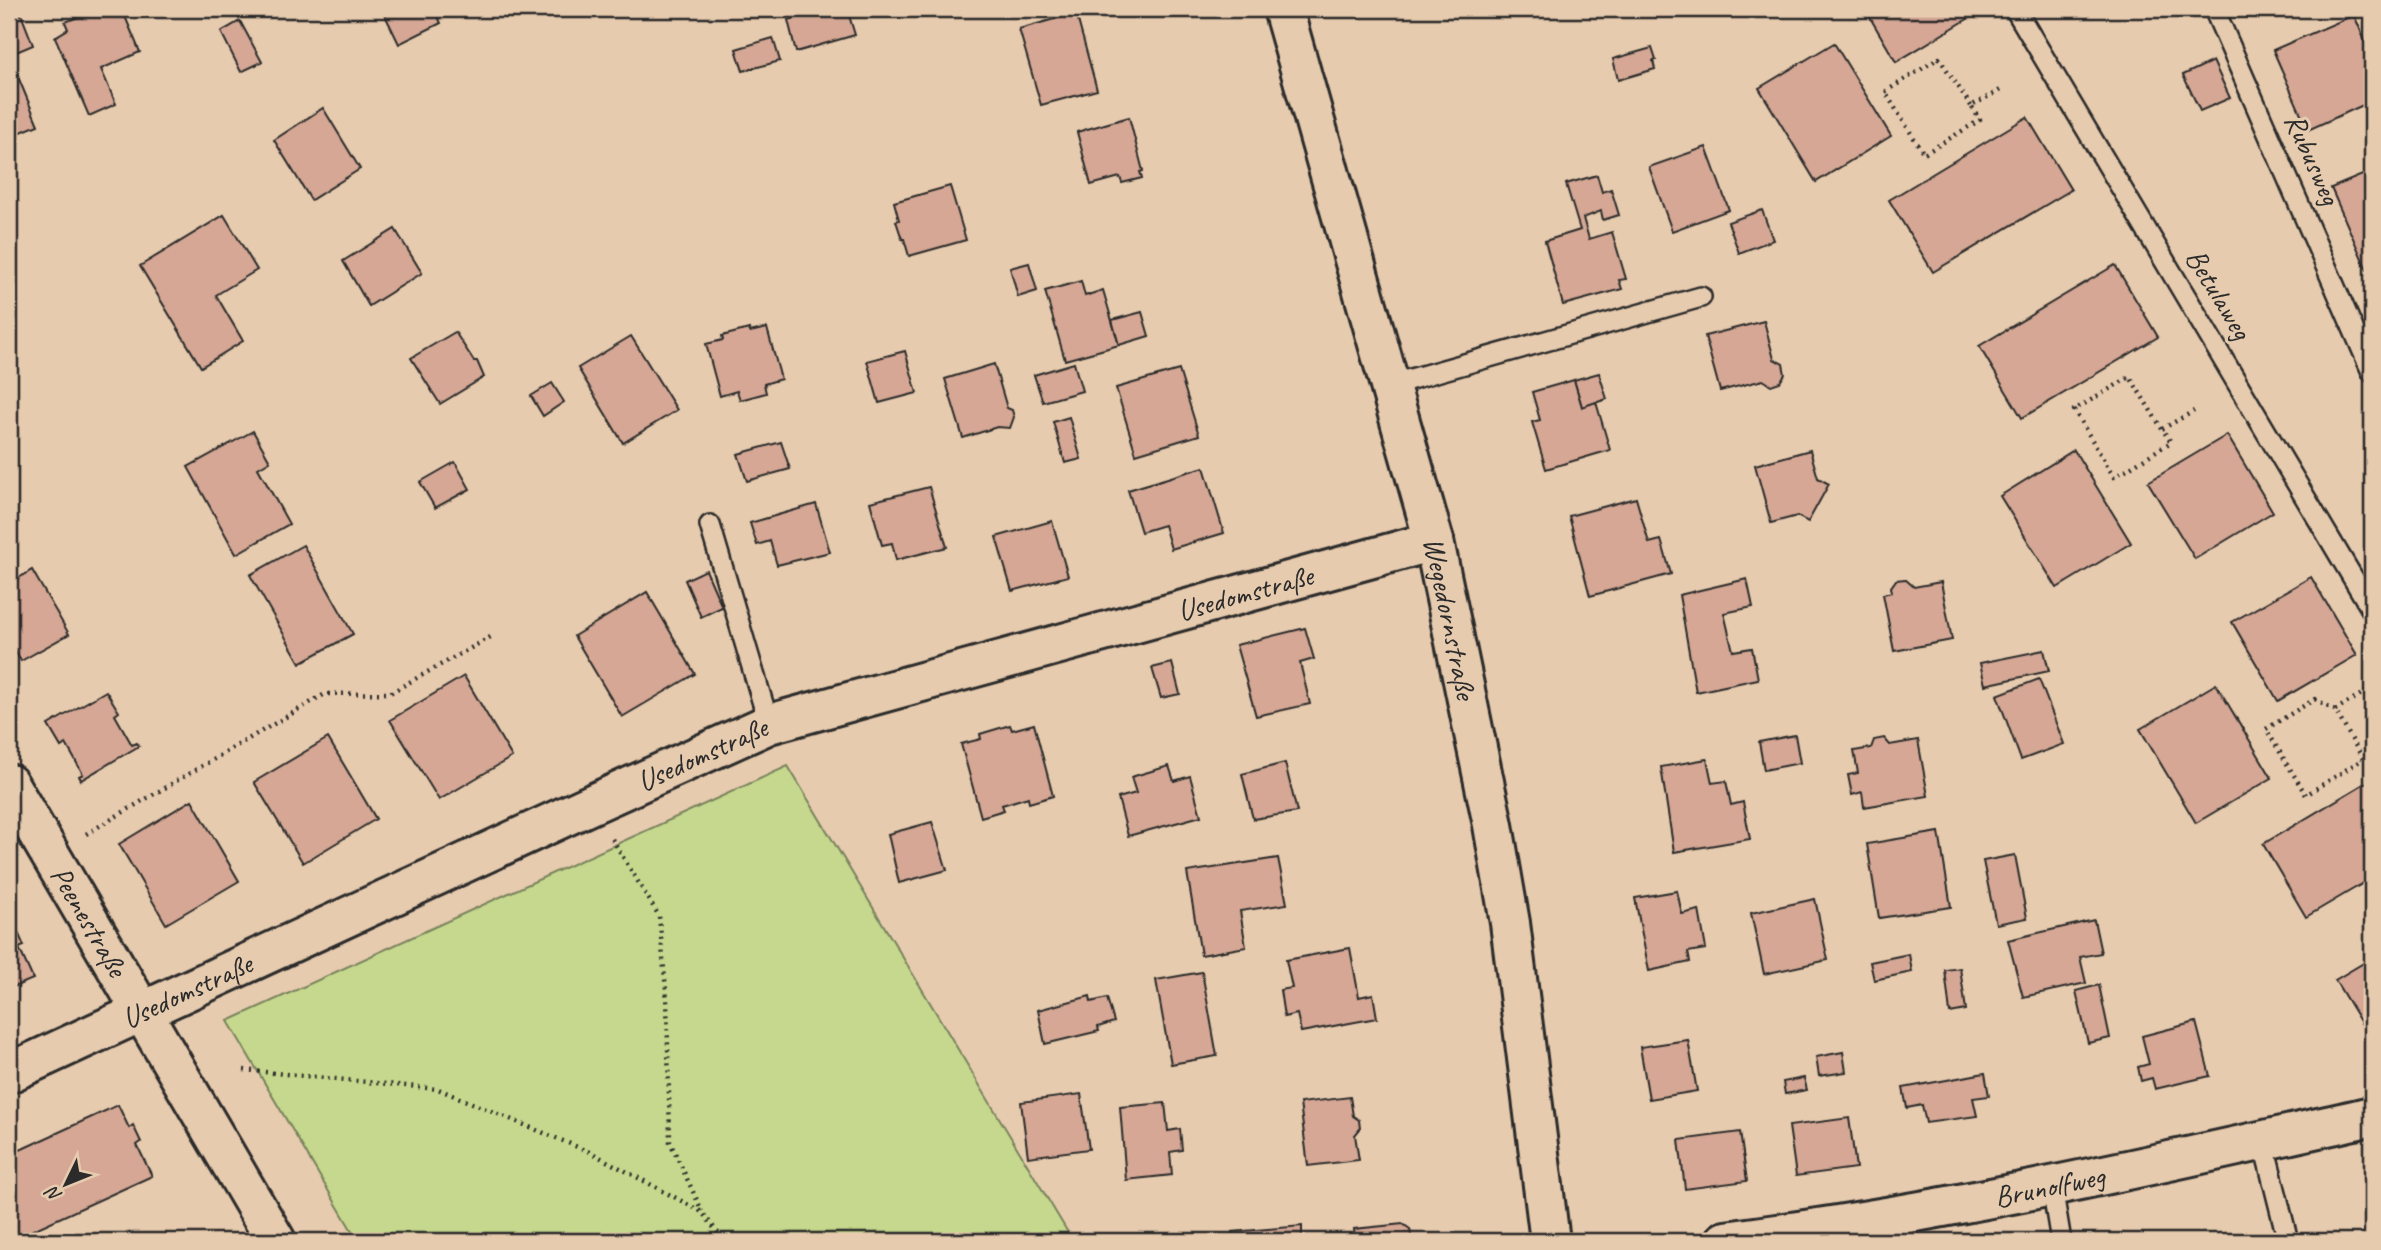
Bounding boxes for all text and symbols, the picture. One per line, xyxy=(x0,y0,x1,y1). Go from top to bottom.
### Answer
street label: Rubusweg xyxy=(2276,107,2350,212)
street label: Betulaweg xyxy=(2177,241,2262,348)
street label: Wegedornstraße xyxy=(1415,534,1486,705)
street label: Usedomstraße xyxy=(1173,556,1319,630)
street label: Usedomstraße xyxy=(631,707,775,800)
street label: Peenestraße xyxy=(42,859,137,985)
street label: Usedomstraße xyxy=(116,944,260,1037)
north arrow xyxy=(32,1148,102,1218)
street label: Brunolfweg xyxy=(1991,1156,2110,1216)
text: N xyxy=(39,1180,67,1207)

